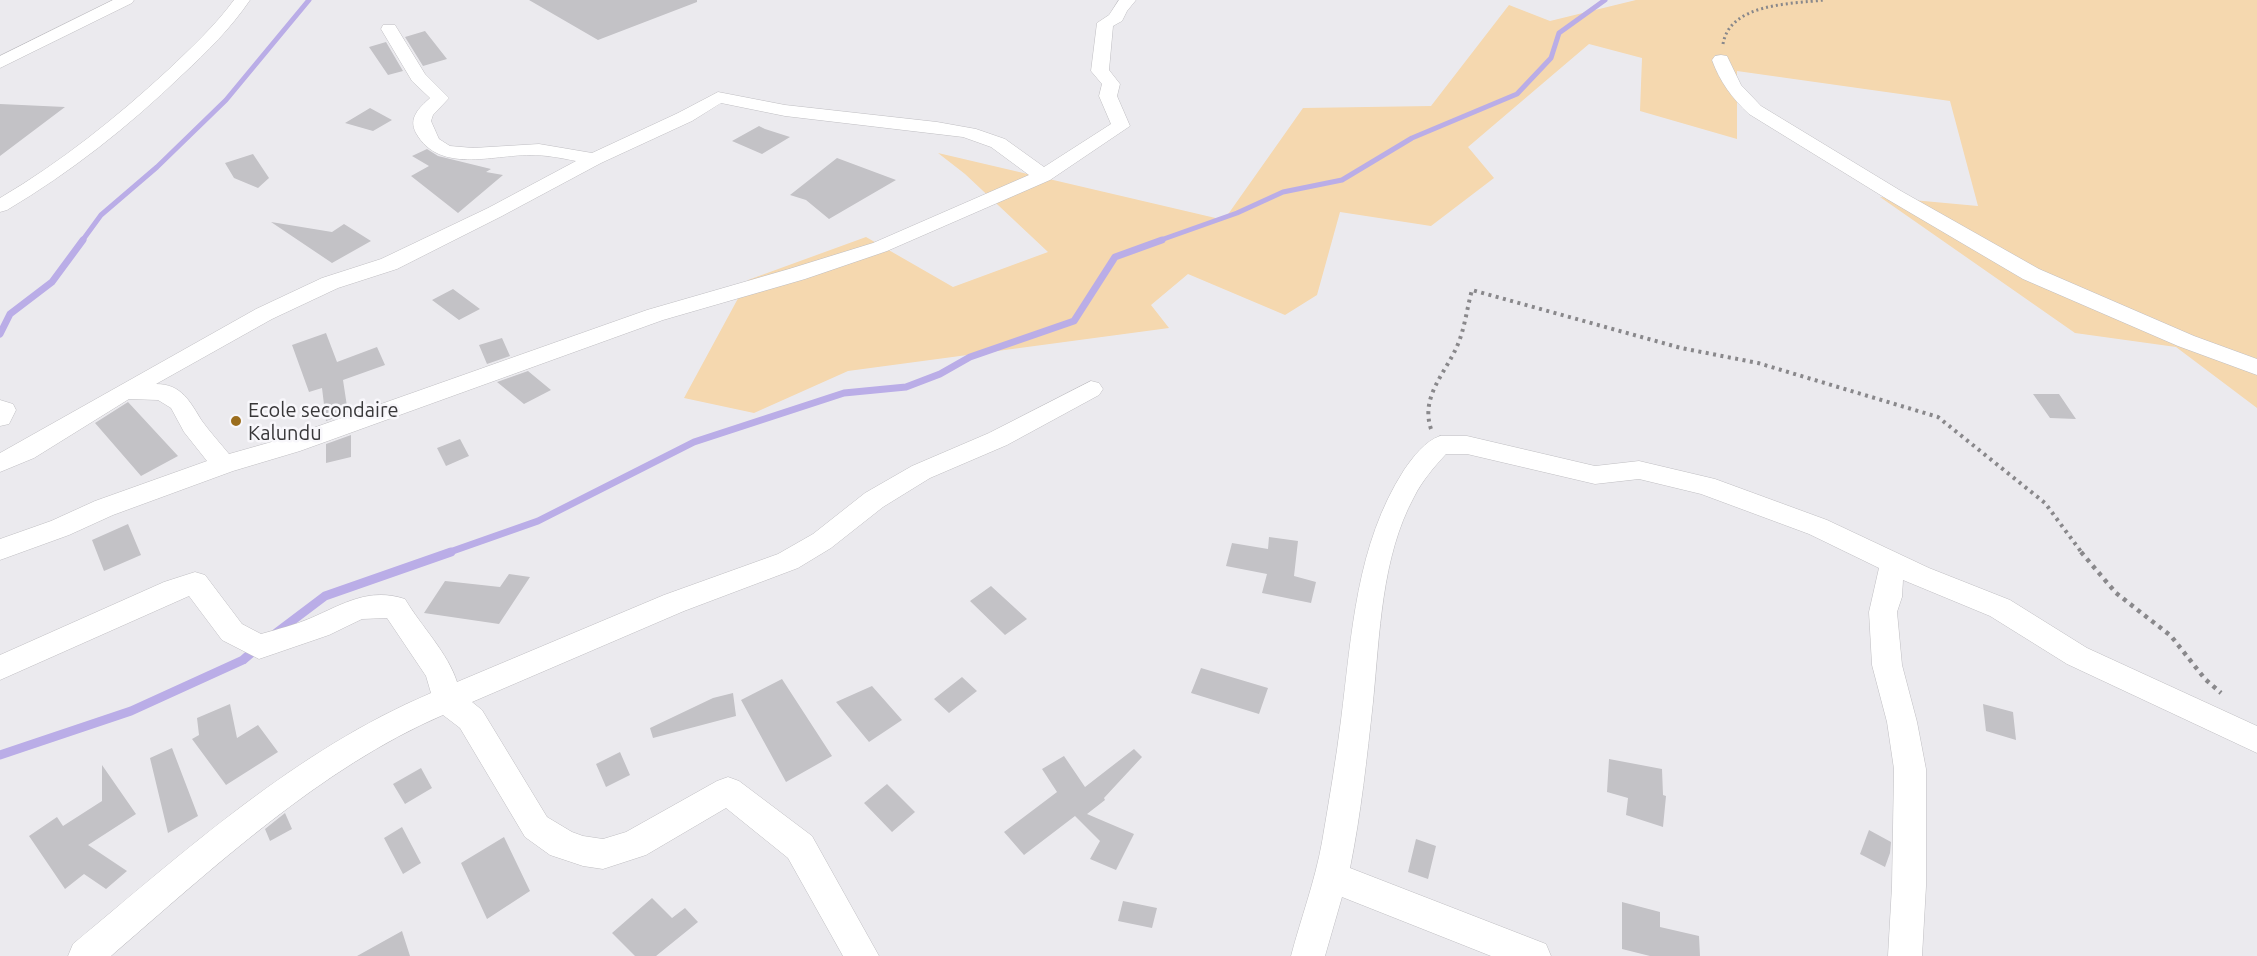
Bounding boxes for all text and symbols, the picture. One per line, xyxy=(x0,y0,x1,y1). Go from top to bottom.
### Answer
place label: Ecole secondaire Kalundu xyxy=(248,398,399,445)
marker: Ecole secondaire Kalundu xyxy=(229,414,243,428)

